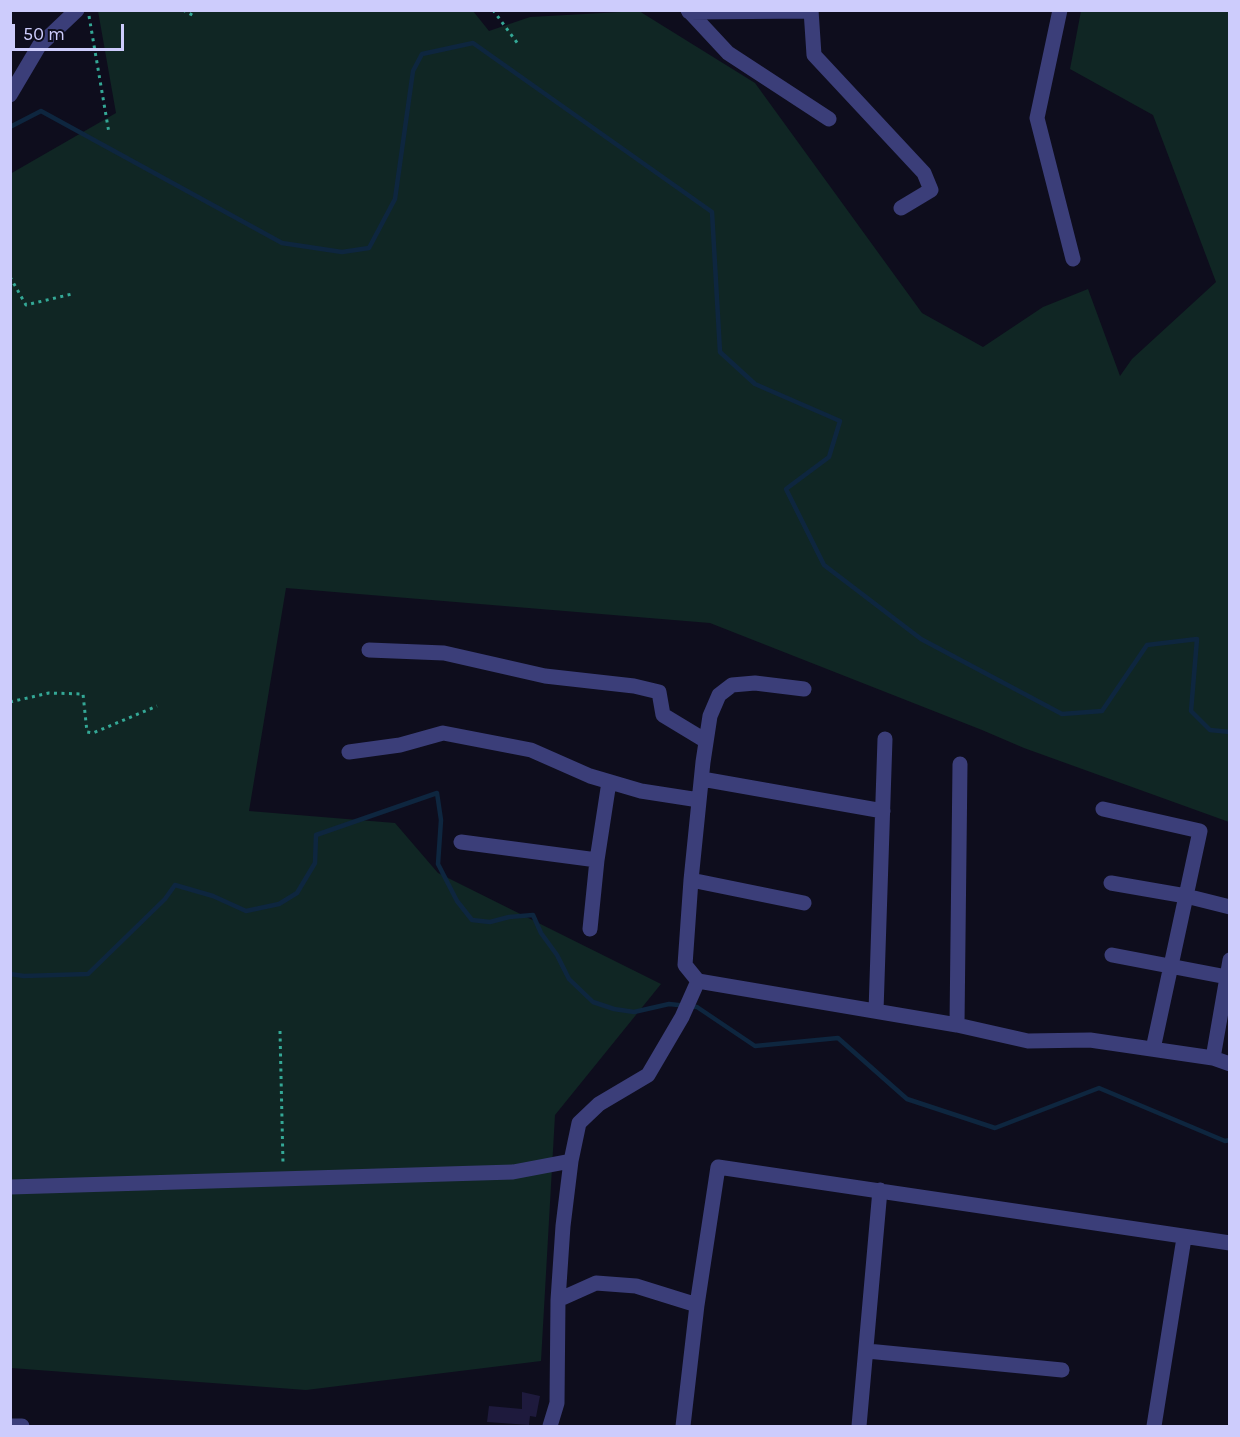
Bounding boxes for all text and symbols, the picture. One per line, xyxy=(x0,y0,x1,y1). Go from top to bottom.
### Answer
scale bar xyxy=(15,12,128,50)
text: 50 m xyxy=(23,23,65,45)

